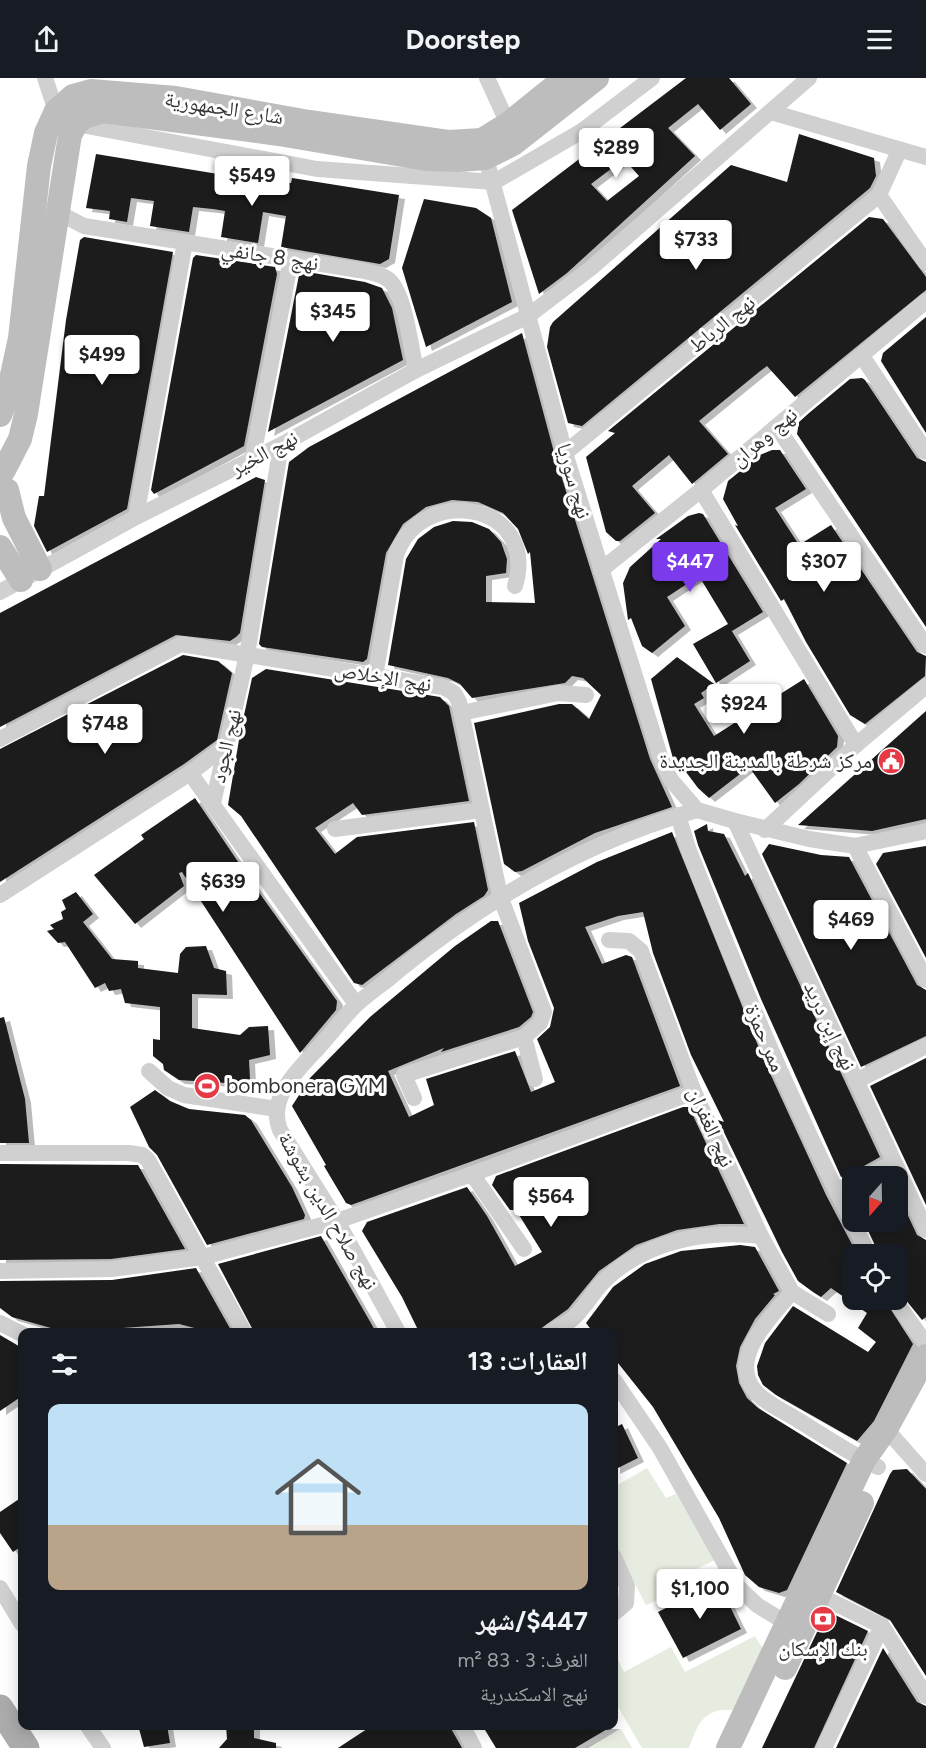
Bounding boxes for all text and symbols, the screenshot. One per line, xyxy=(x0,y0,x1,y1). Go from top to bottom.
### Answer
icon: share xyxy=(30,23,63,56)
text: Doorstep xyxy=(406,23,520,56)
icon: menu xyxy=(863,23,896,56)
street label: شارع الجمهورية xyxy=(163,86,285,130)
pin: $289 xyxy=(580,128,652,179)
text: $289 xyxy=(593,135,639,159)
pin: $549 xyxy=(216,156,288,207)
text: $549 xyxy=(229,163,275,187)
pin: $733 xyxy=(660,220,732,271)
text: $733 xyxy=(674,227,718,251)
street label: نهج 8 جانفي xyxy=(219,235,320,280)
street label: نهج الرباط xyxy=(683,289,761,359)
pin: $345 xyxy=(297,292,369,343)
text: $345 xyxy=(310,299,356,323)
pin: $499 xyxy=(66,335,138,386)
text: $499 xyxy=(79,342,125,366)
street label: نهج وهران xyxy=(725,402,803,472)
street label: نهج الخير xyxy=(225,425,302,482)
street label: نهج سوريا xyxy=(551,440,597,522)
pin: $447 xyxy=(654,542,726,593)
pin: $307 xyxy=(788,542,860,593)
text: $447 xyxy=(666,549,714,573)
text: $307 xyxy=(801,549,847,573)
street label: نهج الإخلاص xyxy=(333,656,433,698)
pin: $924 xyxy=(708,684,780,735)
text: $924 xyxy=(721,691,767,715)
pin: $748 xyxy=(69,704,141,755)
street label: نهج الجود xyxy=(205,707,247,785)
text: $748 xyxy=(81,711,129,735)
public building icon: مركز شرطة بالمدينة الجديدة xyxy=(876,746,906,776)
place label: مركز شرطة بالمدينة الجديدة xyxy=(659,748,872,773)
pin: $639 xyxy=(187,862,259,913)
text: $639 xyxy=(200,869,246,893)
pin: $469 xyxy=(815,900,887,951)
text: $469 xyxy=(828,907,874,931)
street label: نهج إبن دريد xyxy=(797,977,862,1075)
street label: ممر حمزة xyxy=(740,1000,791,1075)
sports icon: bombonera GYM xyxy=(192,1071,222,1101)
place label: bombonera GYM xyxy=(226,1073,385,1098)
street label: نهج الغفران xyxy=(682,1083,740,1171)
street label: نهج صلاح الدين بشوشة xyxy=(272,1128,384,1294)
north arrow xyxy=(842,1166,908,1232)
map controls xyxy=(842,1166,908,1310)
pin: $564 xyxy=(515,1177,587,1228)
text: $564 xyxy=(528,1184,574,1208)
button: locate xyxy=(842,1244,908,1310)
text: العقارات: 13 xyxy=(468,1345,588,1377)
icon: filters xyxy=(48,1348,81,1381)
icon: home xyxy=(264,1443,372,1551)
pin: $1,100 xyxy=(651,1569,749,1620)
text: $1,100 xyxy=(670,1576,730,1600)
bank icon: بنك الإسكان xyxy=(808,1604,838,1634)
text: $447/شهر xyxy=(476,1605,588,1637)
place label: بنك الإسكان xyxy=(778,1636,868,1662)
text: الغرف: 3 · 83 m² xyxy=(457,1648,588,1672)
text: نهج الاسكندرية xyxy=(480,1682,588,1706)

